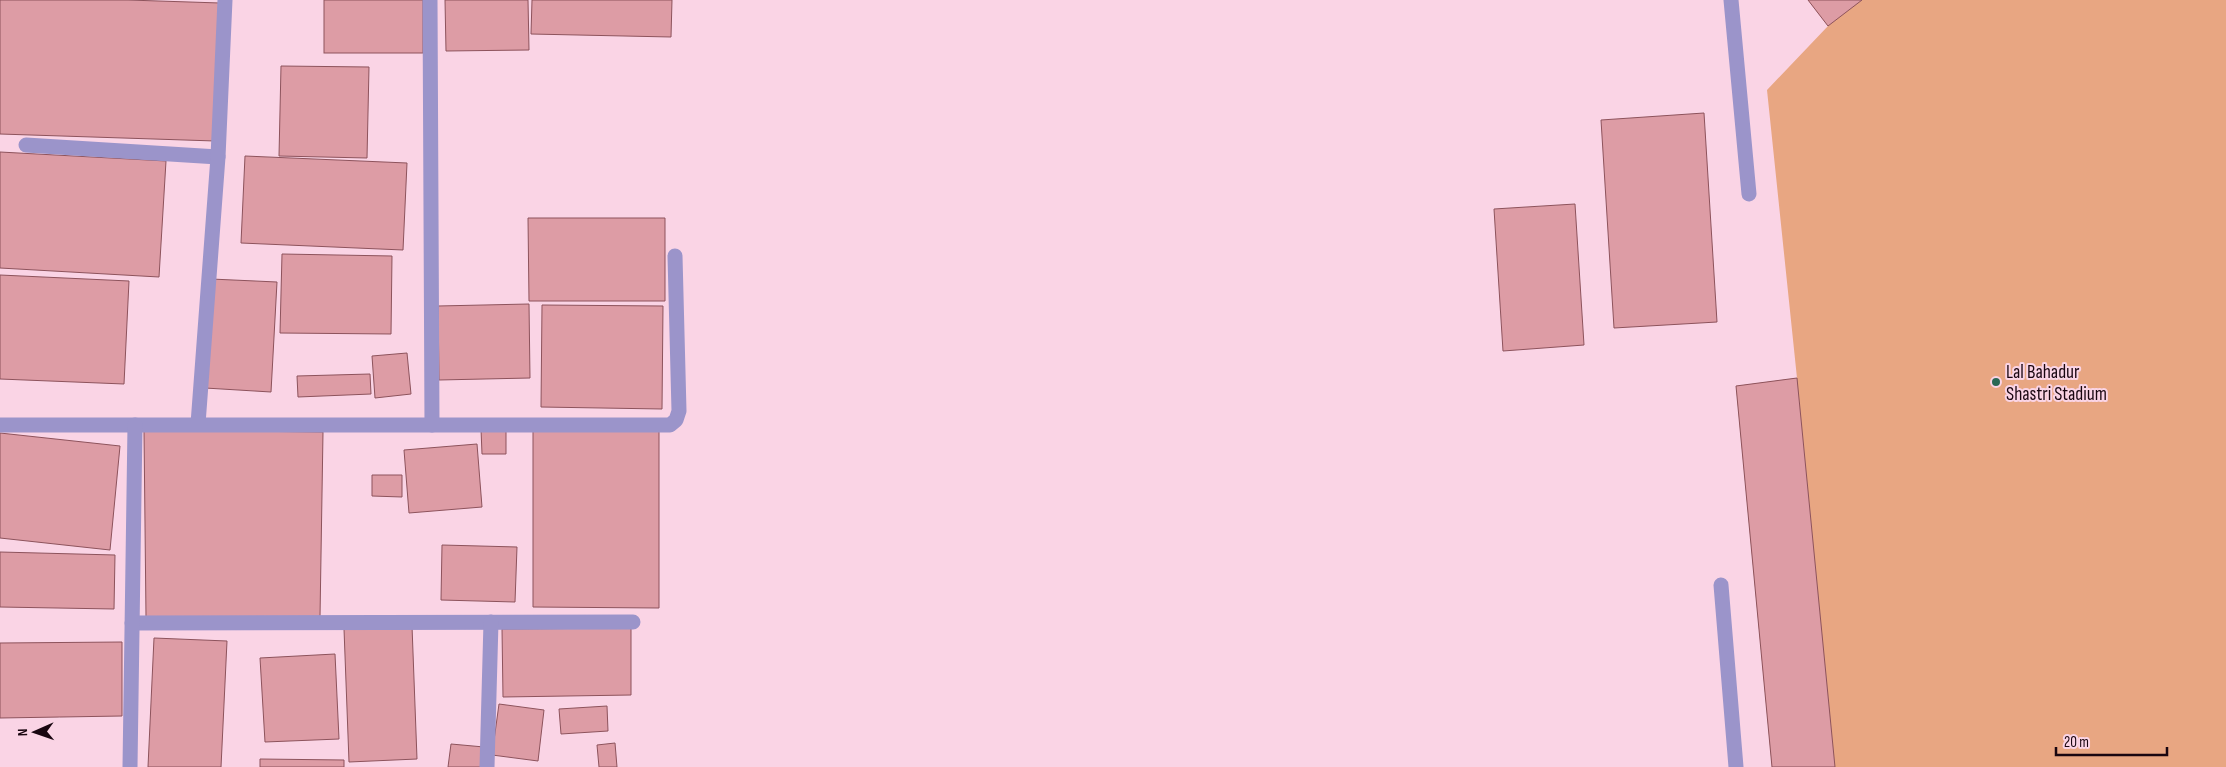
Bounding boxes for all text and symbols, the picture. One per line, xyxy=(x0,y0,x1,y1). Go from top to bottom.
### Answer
place label: Lal Bahadur Shastri Stadium xyxy=(2006,361,2107,406)
marker: Lal Bahadur Shastri Stadium xyxy=(1990,376,2002,388)
north arrow xyxy=(10,707,60,757)
scale bar xyxy=(2056,724,2167,756)
text: N xyxy=(14,728,31,736)
text: 20 m xyxy=(2064,733,2089,752)

